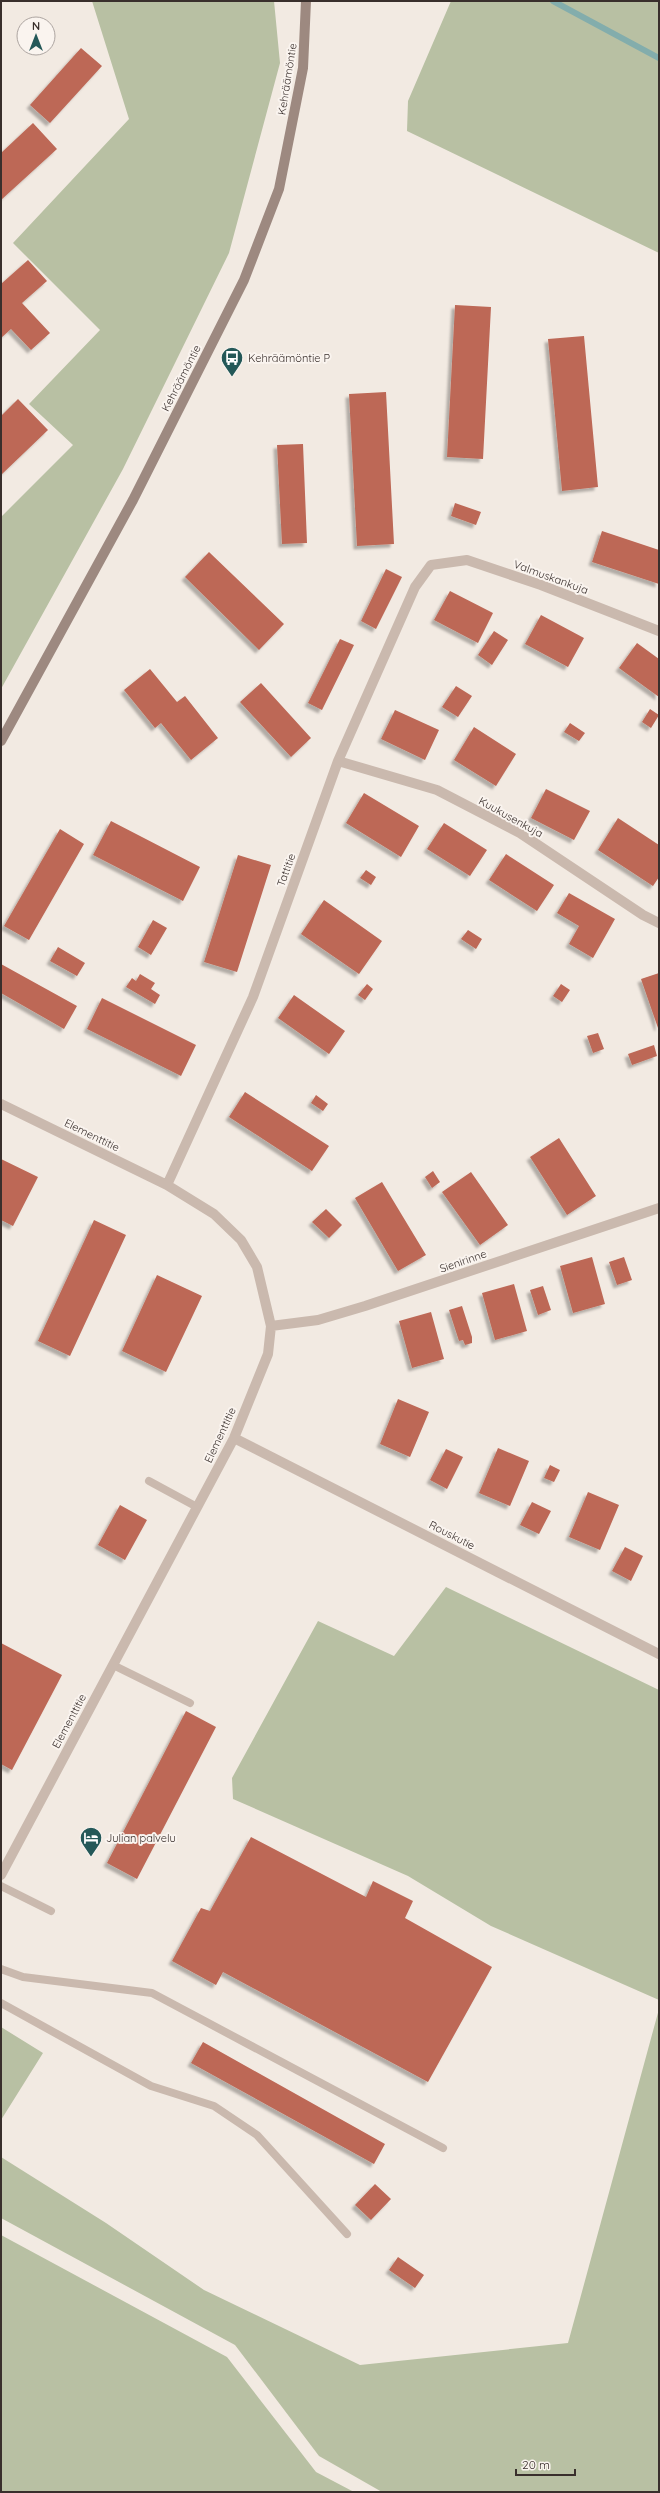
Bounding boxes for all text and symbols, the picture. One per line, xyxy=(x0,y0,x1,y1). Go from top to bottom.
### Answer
north arrow xyxy=(16,16,56,56)
text: N xyxy=(32,19,40,33)
street label: Kehräämöntie xyxy=(274,42,300,116)
street label: Kehräämöntie xyxy=(158,343,204,413)
bus stop icon: Kehräämöntie P xyxy=(219,345,245,378)
place label: Kehräämöntie P xyxy=(248,351,331,365)
street label: Valmuskankuja xyxy=(512,557,590,597)
street label: Kuukusenkuja xyxy=(476,794,546,840)
street label: Tattitie xyxy=(274,851,298,889)
street label: Elementtitie xyxy=(62,1116,122,1154)
street label: Sienirinne xyxy=(438,1246,488,1276)
street label: Elementtitie xyxy=(201,1405,239,1465)
street label: Rouskutie xyxy=(427,1517,477,1553)
street label: Elementtitie xyxy=(49,1691,89,1751)
hotel icon: Julian palvelu xyxy=(78,1825,104,1858)
place label: Julian palvelu xyxy=(106,1831,176,1845)
scale bar xyxy=(516,2451,575,2477)
text: 20 m xyxy=(522,2457,550,2472)

